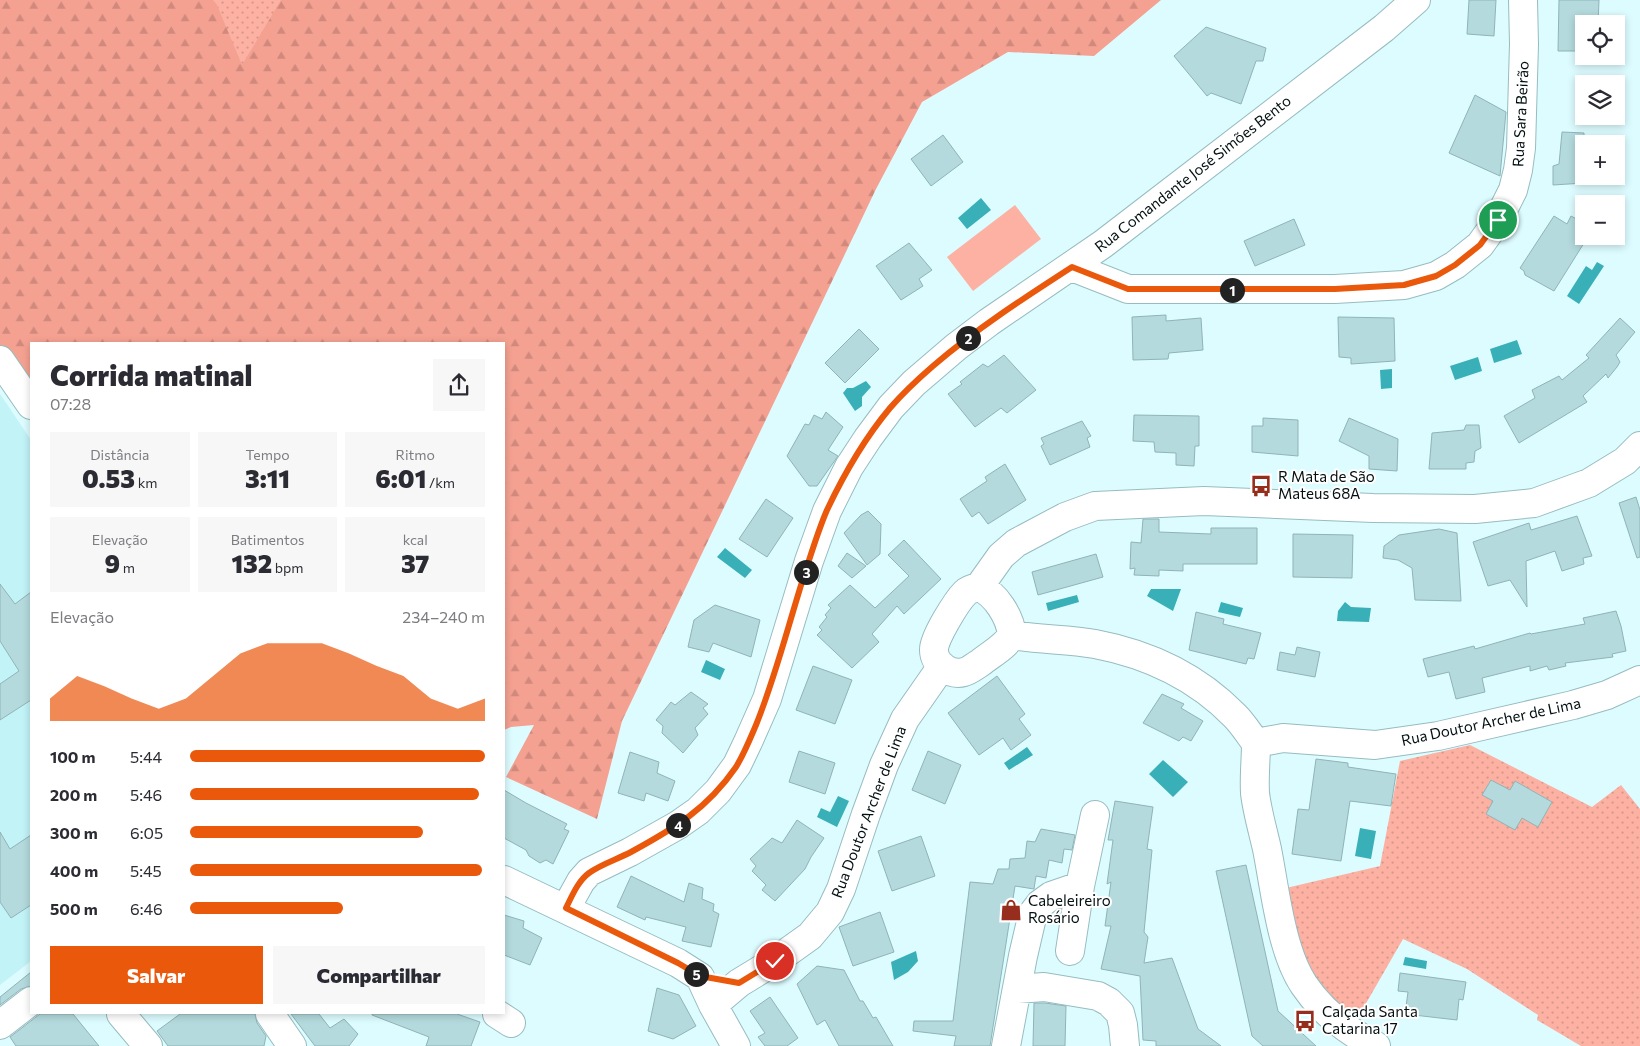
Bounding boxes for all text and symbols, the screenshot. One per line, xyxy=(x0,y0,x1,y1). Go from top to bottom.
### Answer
map controls xyxy=(1575,15,1625,245)
button: locate xyxy=(1575,15,1625,65)
street label: Rua Sara Beirão xyxy=(1508,60,1532,168)
button: layers xyxy=(1575,75,1625,125)
street label: Rua Comandante José Simões Bento xyxy=(1091,91,1294,255)
button: + xyxy=(1575,135,1625,185)
button: − xyxy=(1575,195,1625,245)
pin xyxy=(1477,199,1519,241)
icon: arrive xyxy=(1484,206,1512,234)
pin: 1 xyxy=(1220,278,1244,302)
text: 1 xyxy=(1229,282,1236,299)
pin: 2 xyxy=(956,326,980,350)
text: 2 xyxy=(965,330,972,347)
text: Corrida matinal xyxy=(50,358,252,392)
button: share xyxy=(433,359,485,411)
text: 07:28 xyxy=(50,394,91,413)
text: Distância xyxy=(90,446,149,463)
text: Tempo xyxy=(245,446,290,463)
text: Ritmo xyxy=(396,446,435,463)
text: 0.53 xyxy=(82,463,135,493)
text: 3:11 xyxy=(245,463,290,493)
text: 6:01 xyxy=(375,463,426,493)
place label: R Mata de São Mateus 68A xyxy=(1278,467,1375,502)
bus stop icon: R Mata de São Mateus 68A xyxy=(1248,473,1274,499)
text: km xyxy=(135,474,158,491)
text: /km xyxy=(426,474,455,491)
text: Elevação xyxy=(92,531,148,548)
text: Batimentos xyxy=(231,531,304,548)
text: kcal xyxy=(403,531,428,548)
text: 9 xyxy=(105,548,120,578)
text: 132 xyxy=(231,548,272,578)
text: 37 xyxy=(401,548,429,578)
text: m xyxy=(120,559,135,576)
text: bpm xyxy=(272,559,304,576)
pin: 3 xyxy=(794,560,818,584)
text: 3 xyxy=(802,564,811,581)
text: Elevação xyxy=(50,607,114,626)
text: 234–240 m xyxy=(402,607,485,626)
street label: Rua Doutor Archer de Lima xyxy=(1399,693,1582,749)
street label: Rua Doutor Archer de Lima xyxy=(827,723,909,900)
text: 100 m xyxy=(50,747,96,766)
text: 5:44 xyxy=(130,747,162,766)
text: 200 m xyxy=(50,785,97,804)
text: 5:46 xyxy=(130,785,162,804)
pin: 4 xyxy=(666,812,690,838)
text: 4 xyxy=(674,817,683,834)
text: 300 m xyxy=(50,823,98,842)
text: 6:05 xyxy=(130,823,163,842)
text: 400 m xyxy=(50,861,98,880)
text: 5:45 xyxy=(130,861,162,880)
place label: Cabeleireiro Rosário xyxy=(1028,891,1111,926)
shop icon: Cabeleireiro Rosário xyxy=(998,897,1024,923)
text: 500 m xyxy=(50,899,98,918)
text: 6:46 xyxy=(130,899,163,918)
pin xyxy=(754,940,796,982)
button: Salvar xyxy=(50,946,263,1004)
button: Compartilhar xyxy=(273,946,485,1004)
icon: check xyxy=(761,947,789,975)
pin: 5 xyxy=(684,962,708,986)
text: 5 xyxy=(692,966,701,983)
place label: Calçada Santa Catarina 17 xyxy=(1322,1002,1418,1037)
bus stop icon: Calçada Santa Catarina 17 xyxy=(1292,1008,1318,1034)

